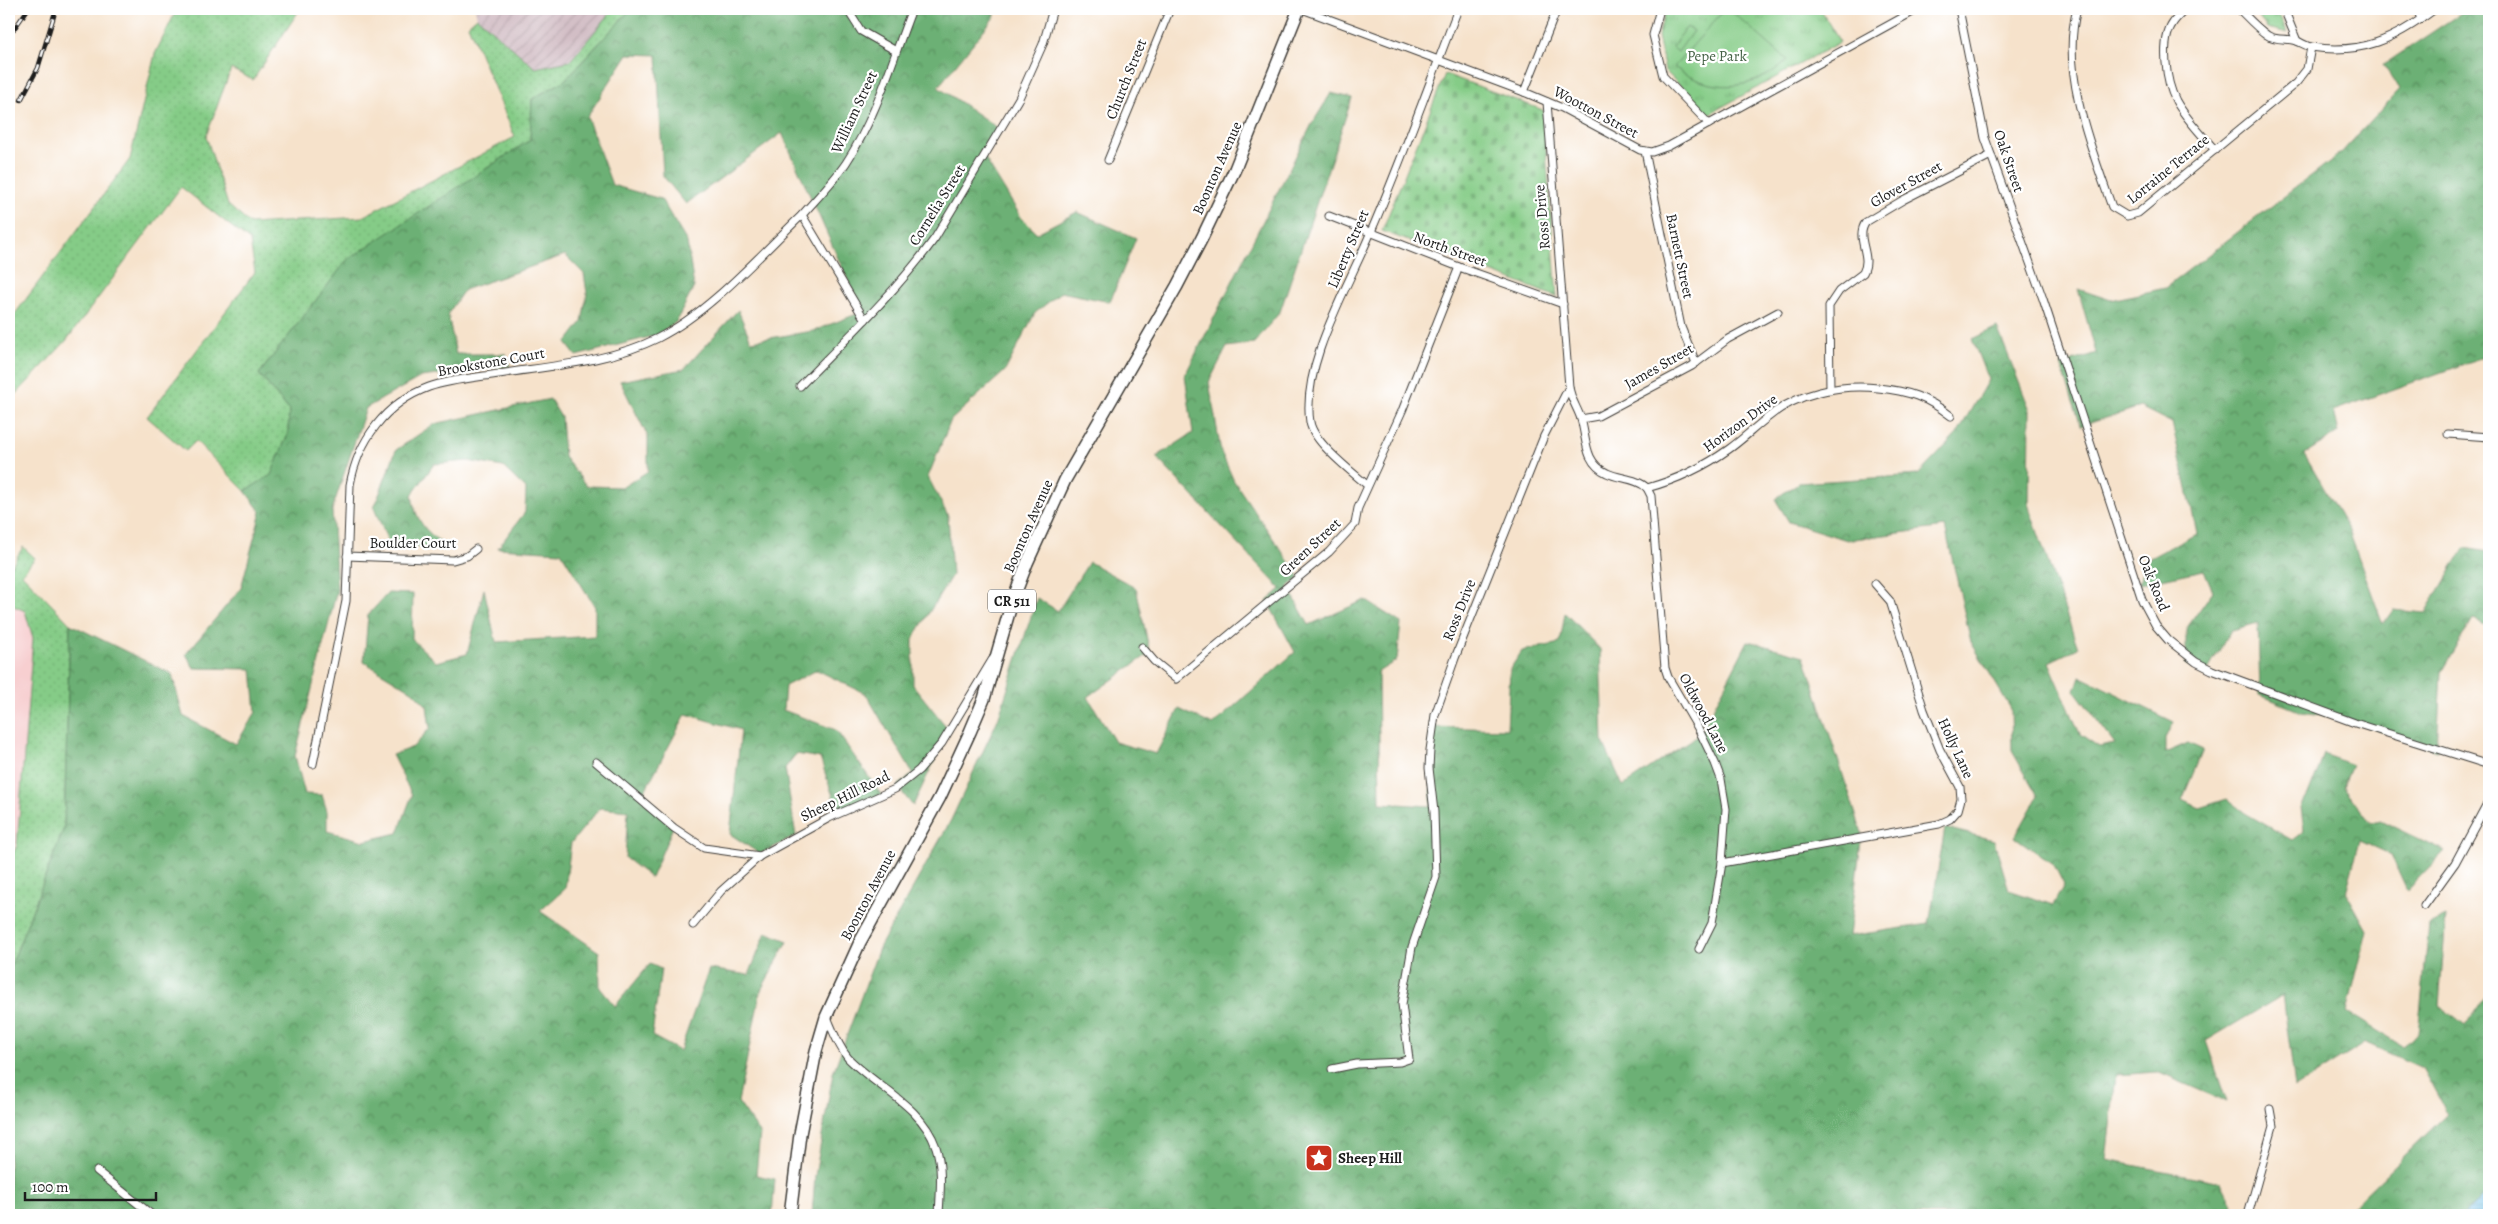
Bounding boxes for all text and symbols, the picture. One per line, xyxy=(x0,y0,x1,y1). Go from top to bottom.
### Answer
street label: Church Street xyxy=(1101,36,1151,122)
park label: Pepe Park xyxy=(1687,46,1748,66)
street label: William Street xyxy=(826,68,882,157)
street label: Wootton Street xyxy=(1549,81,1642,143)
street label: Boonton Avenue xyxy=(1187,118,1247,218)
street label: Oak Street xyxy=(1989,127,2029,195)
street label: Lorraine Terrace xyxy=(2123,129,2214,208)
street label: Glover Street xyxy=(1866,156,1946,212)
street label: Cornelia Street xyxy=(904,161,970,249)
street label: Ross Drive xyxy=(1529,184,1555,250)
street label: Liberty Street xyxy=(1322,207,1374,291)
street label: Barnett Street xyxy=(1661,212,1699,300)
street label: North Street xyxy=(1411,227,1489,271)
street label: James Street xyxy=(1621,338,1697,394)
street label: Brookstone Court xyxy=(436,343,546,381)
street label: Horizon Drive xyxy=(1699,389,1782,457)
street label: Boonton Avenue xyxy=(998,476,1058,576)
street label: Green Street xyxy=(1275,513,1345,581)
street label: Boulder Court xyxy=(370,533,456,553)
street label: Oak Road xyxy=(2134,552,2175,615)
street label: Ross Drive xyxy=(1438,576,1481,644)
road number: CR 511 xyxy=(988,590,1036,612)
street label: Oldwood Lane xyxy=(1675,669,1734,757)
street label: Holly Lane xyxy=(1933,714,1979,782)
street label: Sheep Hill Road xyxy=(797,765,894,826)
street label: Boonton Avenue xyxy=(836,846,900,944)
place icon: Sheep Hill xyxy=(1304,1143,1334,1173)
place label: Sheep Hill xyxy=(1338,1148,1402,1168)
scale bar xyxy=(25,1169,156,1201)
text: 100 m xyxy=(32,1177,69,1197)

